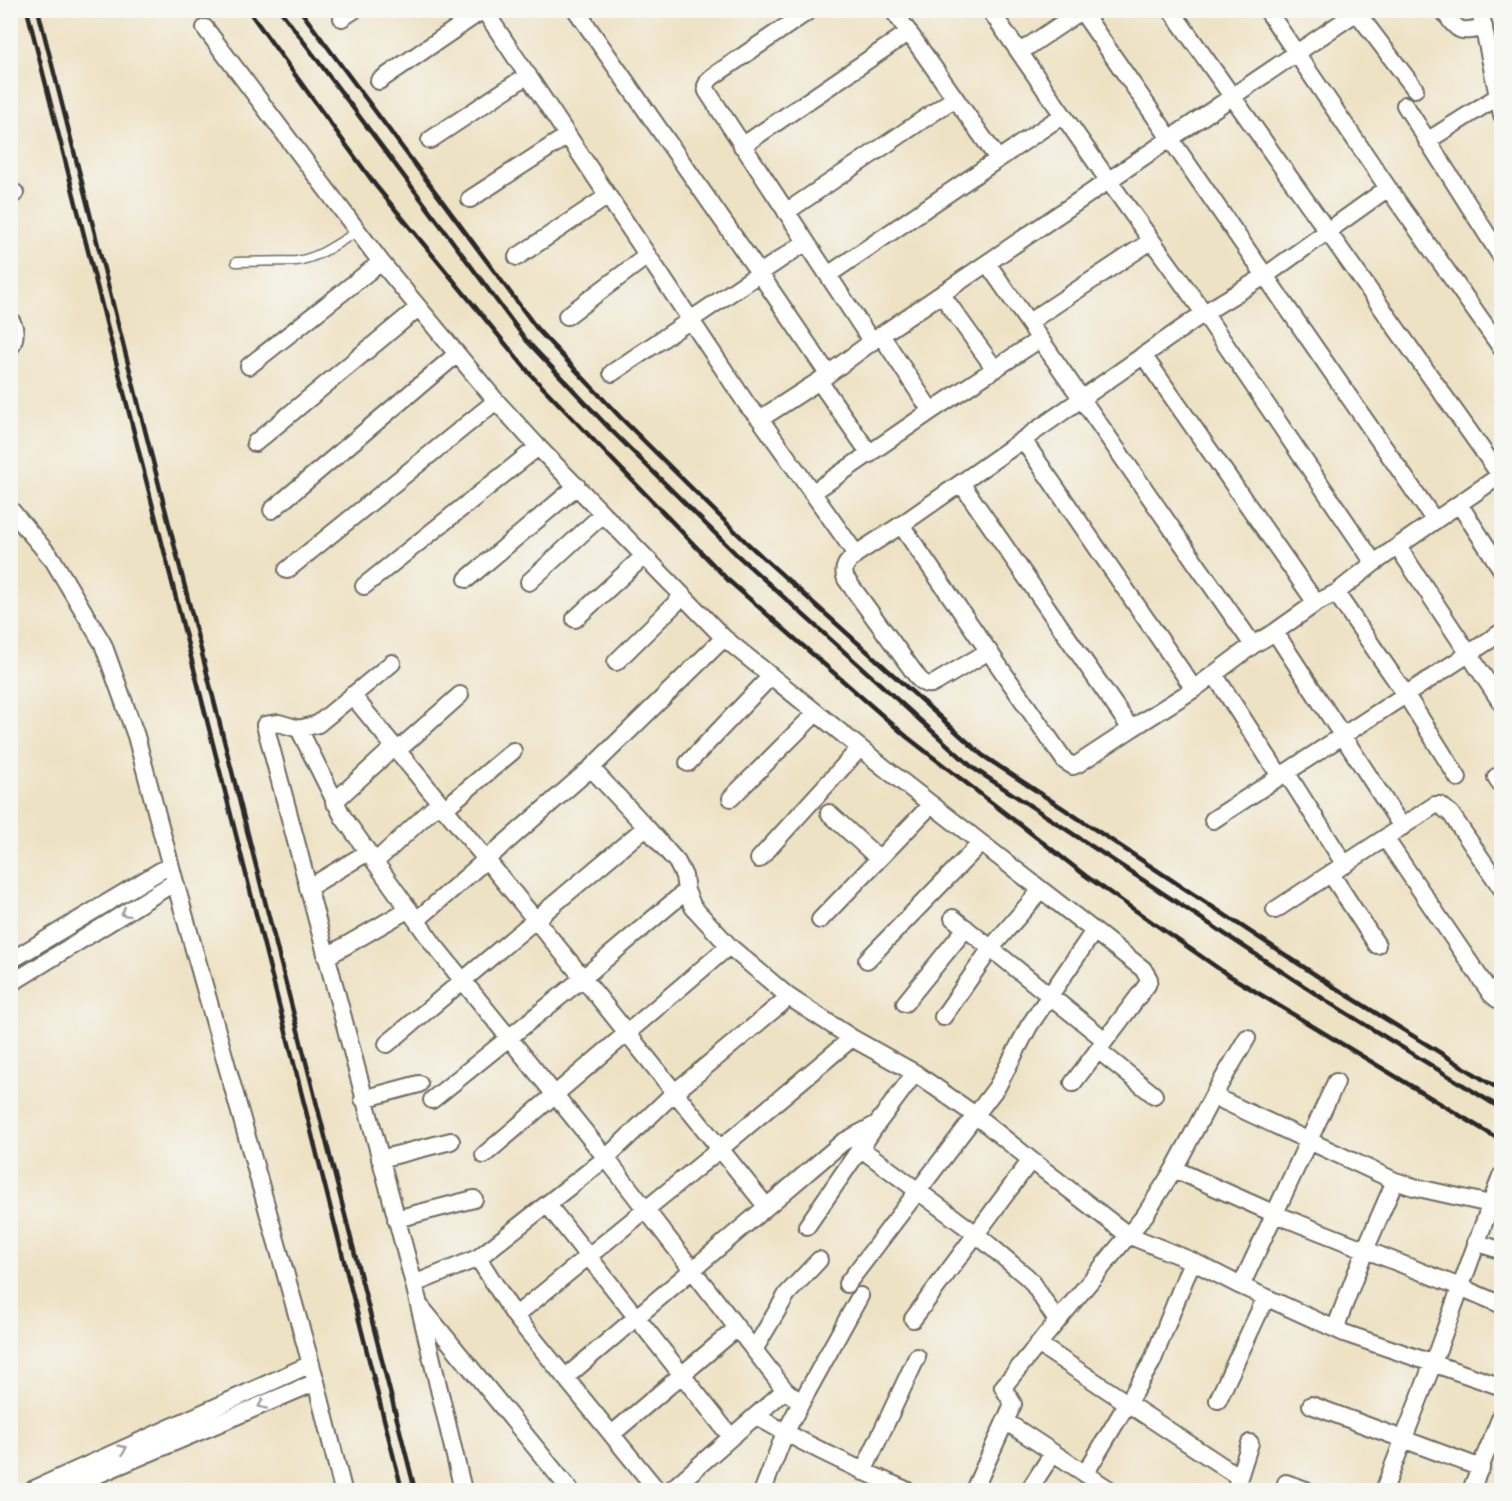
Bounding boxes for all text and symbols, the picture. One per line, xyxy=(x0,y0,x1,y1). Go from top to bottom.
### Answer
one-way arrow xyxy=(121,905,131,917)
one-way arrow xyxy=(257,1398,268,1410)
one-way arrow xyxy=(117,1444,128,1456)

